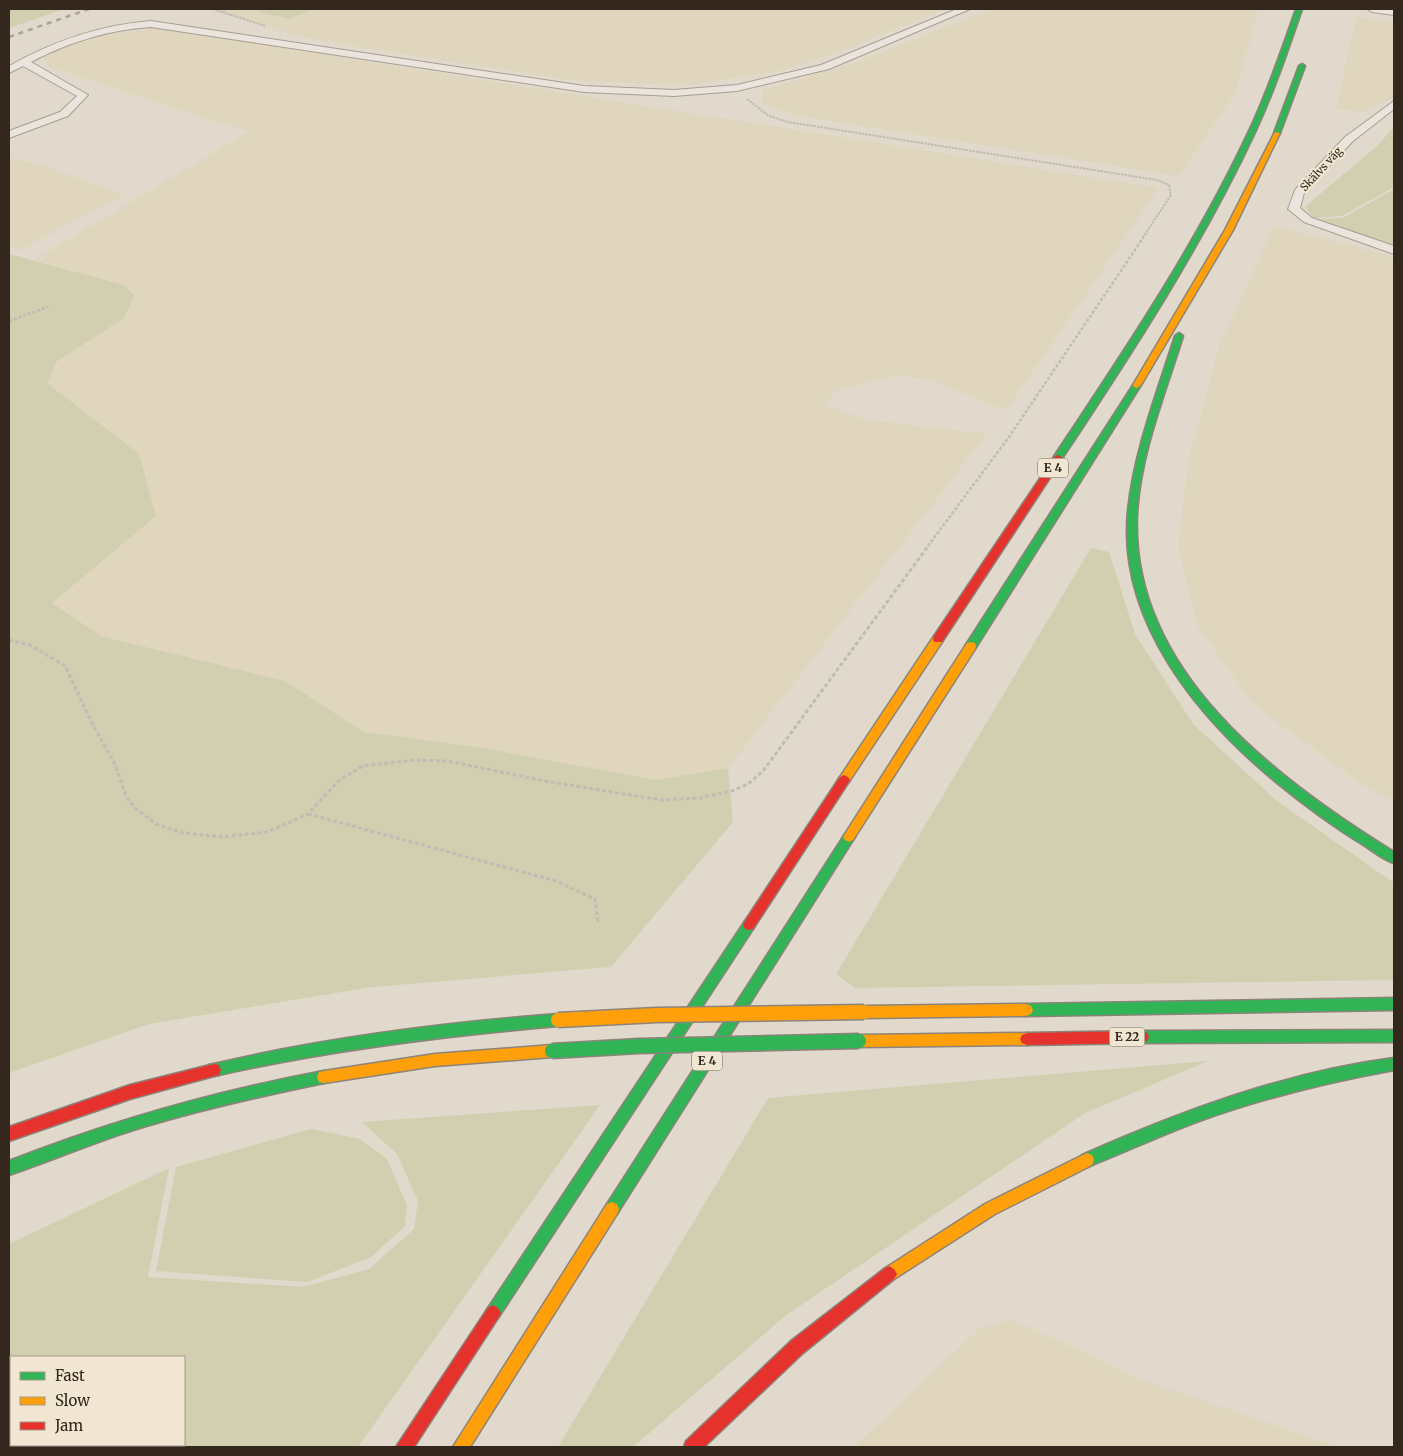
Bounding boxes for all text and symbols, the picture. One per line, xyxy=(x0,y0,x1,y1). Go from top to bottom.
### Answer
street label: Skälvs väg xyxy=(1297,144,1345,194)
road number: E 4 xyxy=(1038,458,1068,478)
road number: E 22 xyxy=(1110,1028,1144,1046)
road number: E 4 xyxy=(692,1052,722,1070)
legend xyxy=(10,1356,185,1446)
text: Fast xyxy=(55,1366,85,1385)
text: Slow xyxy=(55,1391,90,1410)
text: Jam xyxy=(54,1416,83,1435)

